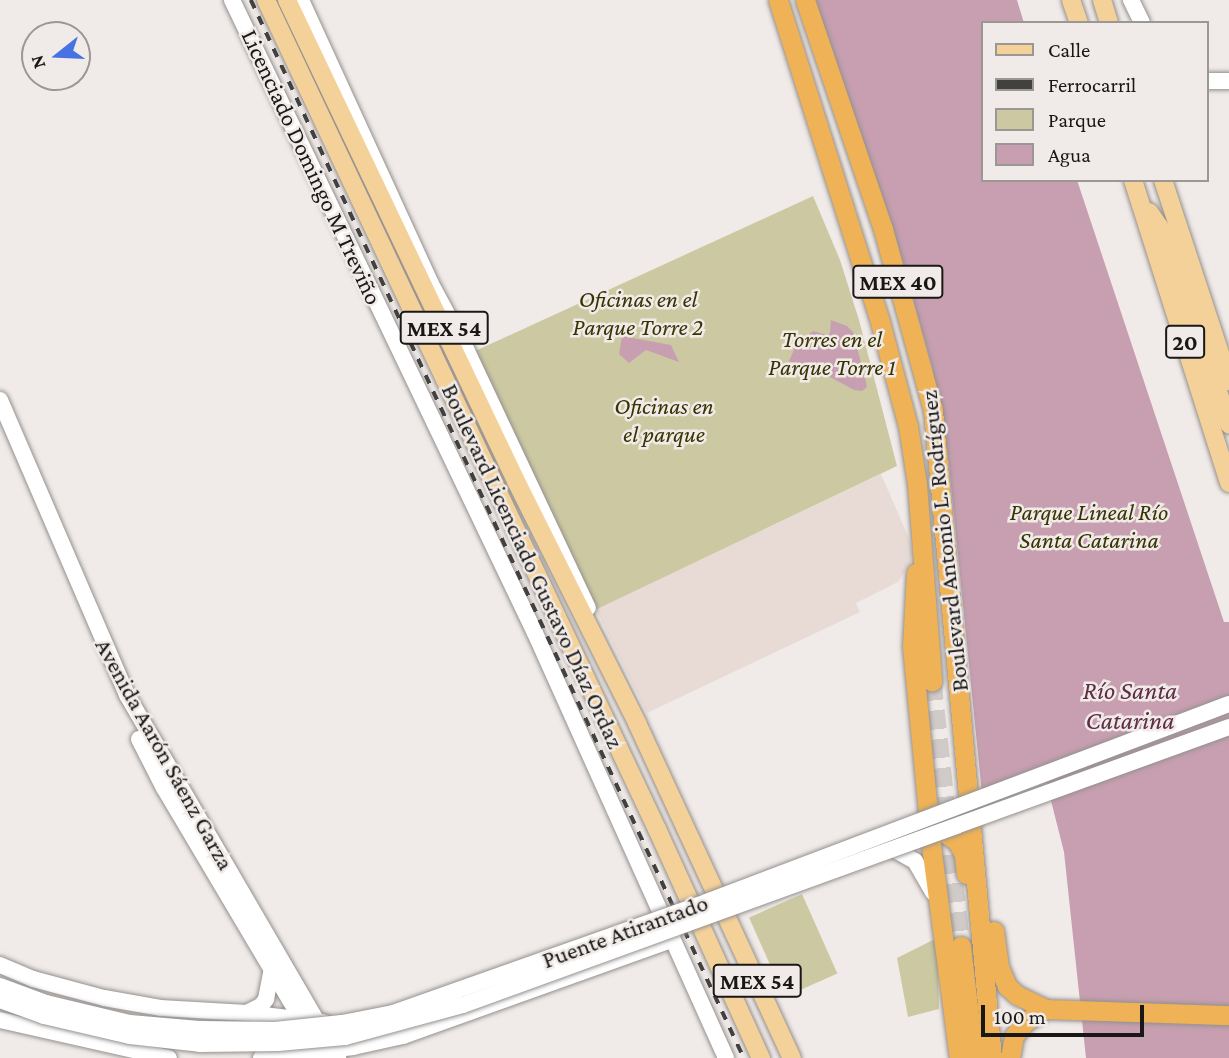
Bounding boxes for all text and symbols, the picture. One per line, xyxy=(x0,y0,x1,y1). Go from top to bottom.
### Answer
north arrow xyxy=(21,21,91,91)
legend xyxy=(981,21,1208,182)
street label: Licenciado Domingo M Treviño xyxy=(235,25,389,309)
text: Calle xyxy=(1048,38,1090,62)
text: N xyxy=(25,53,49,71)
text: Ferrocarril xyxy=(1048,73,1136,97)
text: Parque xyxy=(1048,108,1106,132)
text: Agua xyxy=(1048,143,1091,167)
road number: MEX 40 xyxy=(851,262,945,302)
park label: Oficinas en el Parque Torre 2 xyxy=(573,285,703,341)
road number: MEX 54 xyxy=(398,308,490,348)
road number: 20 xyxy=(1164,322,1206,362)
park label: Torres en el Parque Torre 1 xyxy=(768,325,896,381)
street label: Boulevard Licenciado Gustavo Díaz Ordaz xyxy=(436,379,630,753)
street label: Boulevard Antonio L. Rodríguez xyxy=(914,389,974,693)
park label: Oficinas en el parque xyxy=(614,392,714,448)
park label: Parque Lineal Río Santa Catarina xyxy=(1010,498,1168,554)
street label: Avenida Aarón Sáenz Garza xyxy=(89,633,241,875)
water label: Río Santa Catarina xyxy=(1083,675,1177,736)
street label: Puente Atirantado xyxy=(538,888,712,974)
road number: MEX 54 xyxy=(712,962,802,1000)
scale bar xyxy=(984,992,1147,1036)
text: 100 m xyxy=(994,1005,1046,1029)

